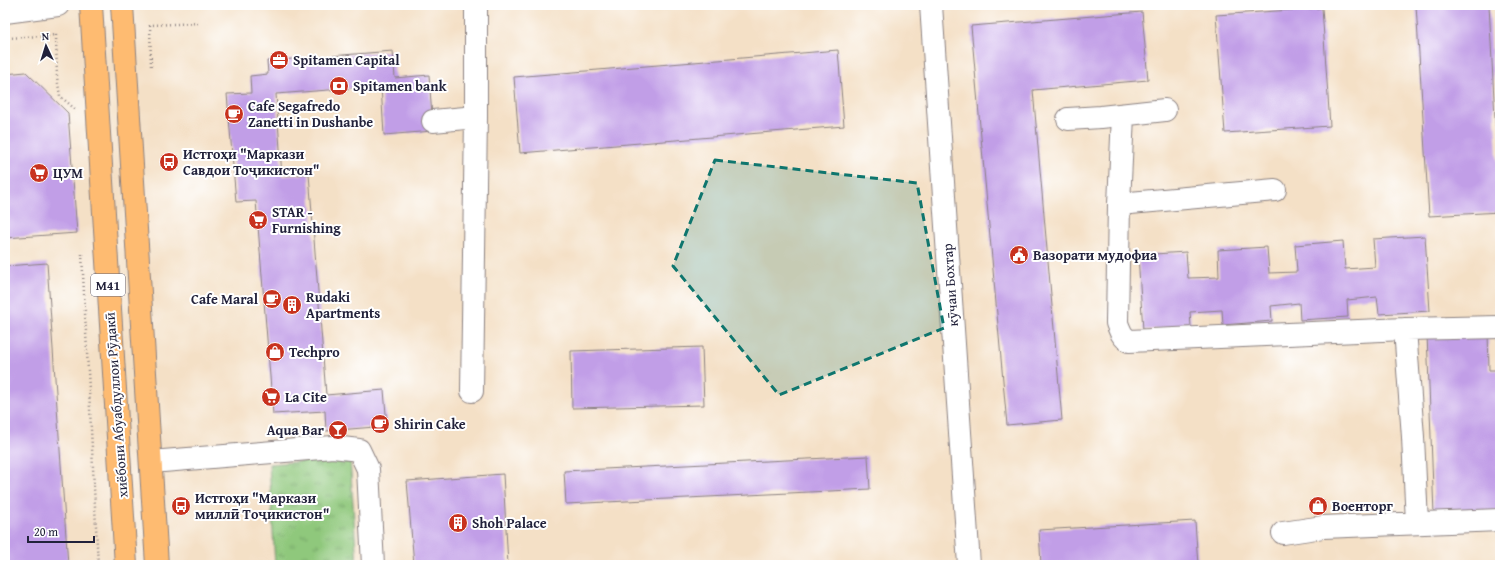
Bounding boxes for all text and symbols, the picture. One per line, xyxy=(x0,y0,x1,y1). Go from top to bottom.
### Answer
north arrow xyxy=(26,26,66,66)
text: N xyxy=(41,28,50,44)
office icon: Spitamen Capital xyxy=(268,49,290,71)
place label: Spitamen Capital xyxy=(293,50,400,70)
bank icon: Spitamen bank xyxy=(328,75,350,97)
place label: Spitamen bank xyxy=(353,76,447,96)
place label: Cafe Segafredo Zanetti in Dushanbe xyxy=(248,96,373,132)
cafe icon: Cafe Segafredo Zanetti in Dushanbe xyxy=(223,103,245,125)
place label: Истгоҳи "Маркази Савдои Toҷикистон" xyxy=(183,144,320,180)
bus stop icon: Истгоҳи "Маркази Савдои Toҷикистон" xyxy=(158,151,180,173)
supermarket icon: ЦУМ xyxy=(28,162,50,184)
place label: ЦУМ xyxy=(53,163,83,183)
place label: STAR - Furnishing xyxy=(272,202,341,238)
supermarket icon: STAR - Furnishing xyxy=(247,209,269,231)
street label: кӯчаи Бохтар xyxy=(937,242,963,327)
public building icon: Вазорати мудофиа xyxy=(1008,244,1030,266)
place label: Вазорати мудофиа xyxy=(1033,245,1158,265)
road number: M41 xyxy=(91,274,125,296)
place label: Rudaki Apartments xyxy=(306,287,380,323)
cafe icon: Cafe Maral xyxy=(261,288,283,310)
place label: Cafe Maral xyxy=(191,289,259,309)
building icon: Rudaki Apartments xyxy=(281,294,303,316)
street label: хиёбони Абуабдуллои Рӯдакӣ xyxy=(100,312,132,498)
shop icon: Techpro xyxy=(264,341,286,363)
place label: Techpro xyxy=(289,342,340,362)
supermarket icon: La Cite xyxy=(260,386,282,408)
place label: La Cite xyxy=(285,387,327,407)
cafe icon: Shirin Cake xyxy=(369,413,391,435)
place label: Shirin Cake xyxy=(394,414,466,434)
bar icon: Aqua Bar xyxy=(327,419,349,441)
place label: Aqua Bar xyxy=(267,420,325,440)
place label: Истгоҳи "Маркази миллӣ Тоҷикистон" xyxy=(195,488,329,524)
bus stop icon: Истгоҳи "Маркази миллӣ Тоҷикистон" xyxy=(170,495,192,517)
shop icon: Военторг xyxy=(1307,495,1329,517)
place label: Военторг xyxy=(1332,496,1393,516)
building icon: Shoh Palace xyxy=(447,512,469,534)
place label: Shoh Palace xyxy=(472,513,547,533)
scale bar xyxy=(28,518,94,544)
text: 20 m xyxy=(34,523,58,540)

